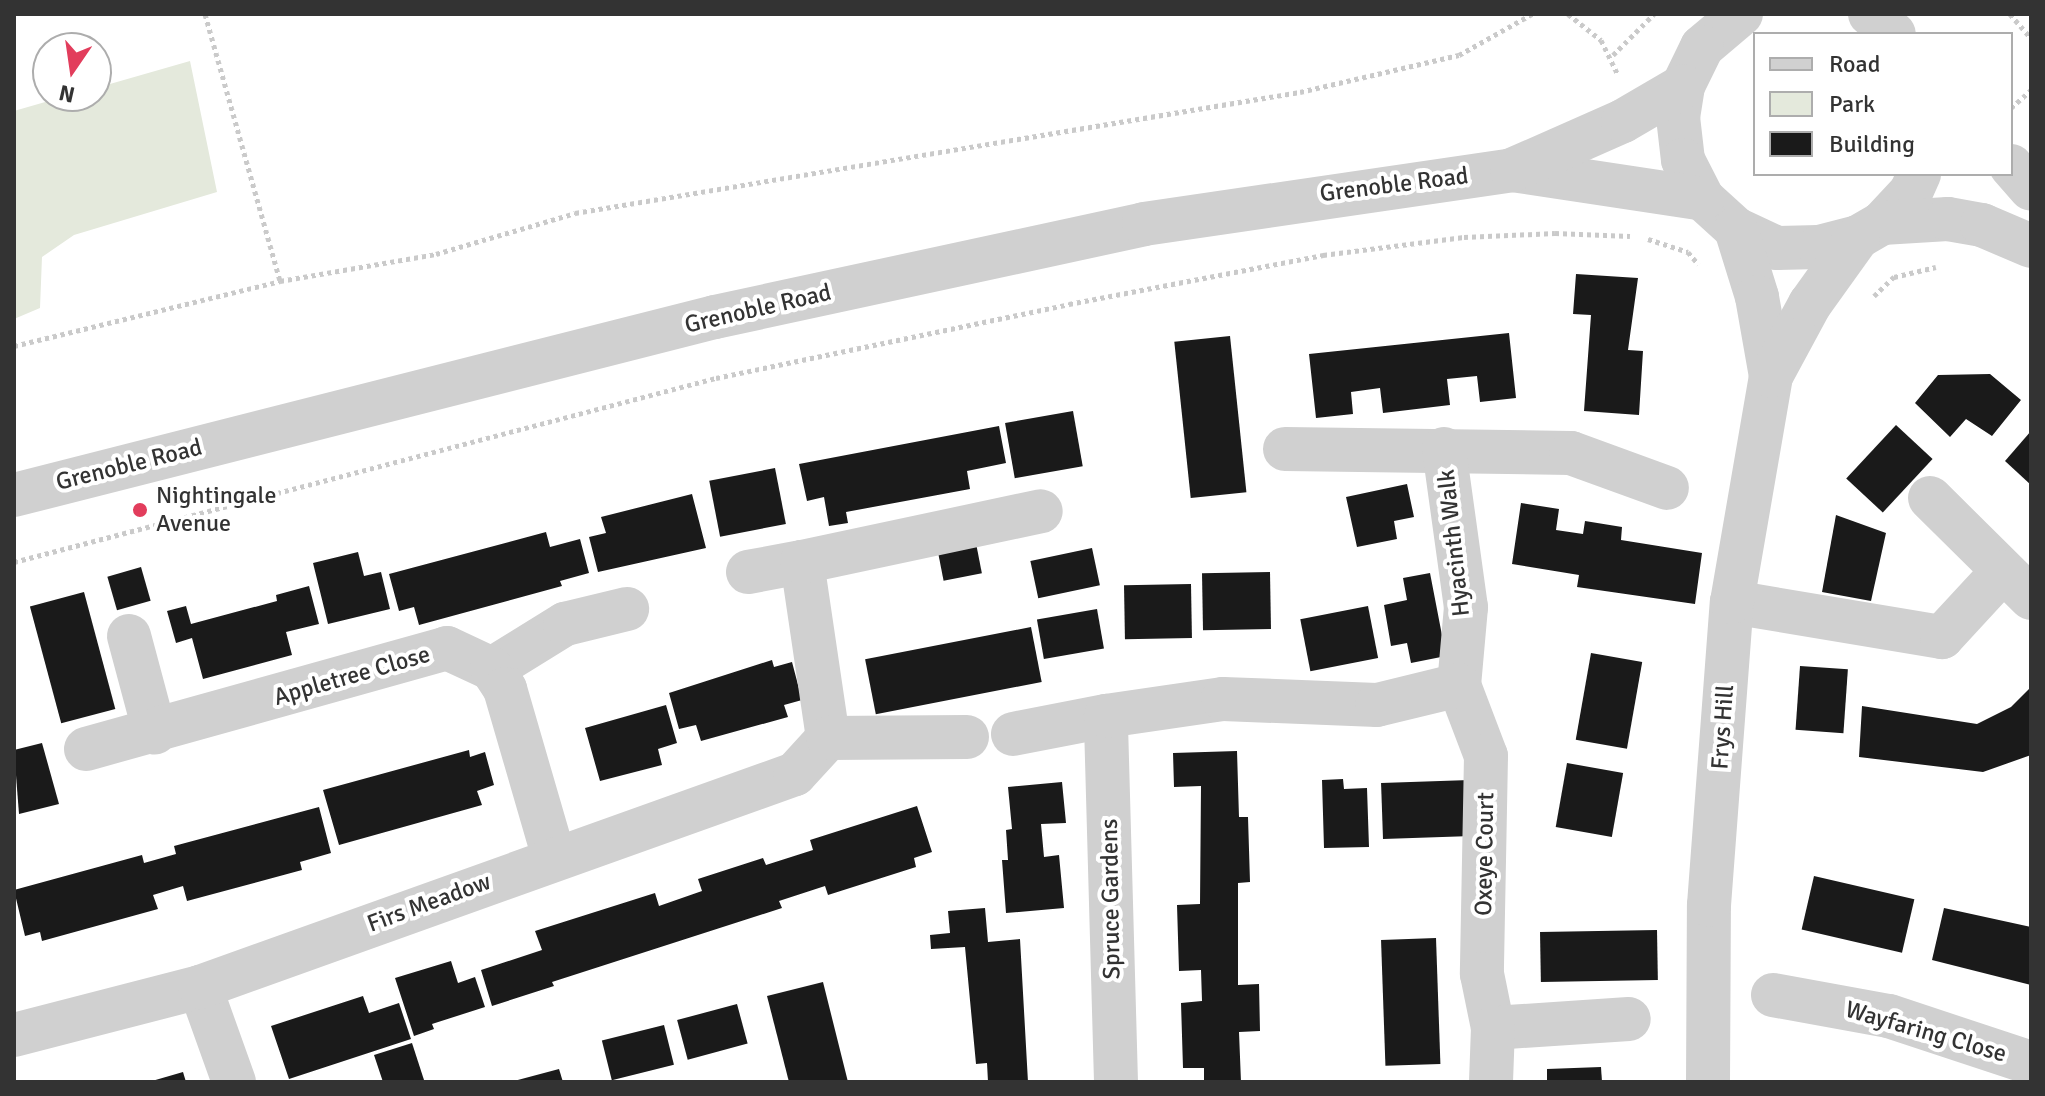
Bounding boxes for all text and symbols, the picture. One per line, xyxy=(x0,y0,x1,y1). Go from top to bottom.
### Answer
north arrow xyxy=(32,32,112,112)
legend xyxy=(1753,32,2013,176)
text: Road xyxy=(1829,49,1880,79)
text: N xyxy=(56,79,77,109)
text: Park xyxy=(1829,89,1875,119)
text: Building xyxy=(1829,129,1915,159)
street label: Grenoble Road xyxy=(1318,162,1470,208)
street label: Grenoble Road xyxy=(682,278,834,340)
street label: Grenoble Road xyxy=(53,433,205,497)
street label: Hyacinth Walk xyxy=(1432,468,1476,618)
place label: Nightingale Avenue xyxy=(156,482,276,538)
marker: Nightingale Avenue xyxy=(131,501,149,519)
street label: Appletree Close xyxy=(271,640,433,712)
street label: Frys Hill xyxy=(1706,684,1740,770)
street label: Oxeye Court xyxy=(1470,792,1500,916)
street label: Spruce Gardens xyxy=(1095,818,1127,980)
street label: Firs Meadow xyxy=(363,867,495,939)
street label: Wayfaring Close xyxy=(1842,995,2010,1069)

